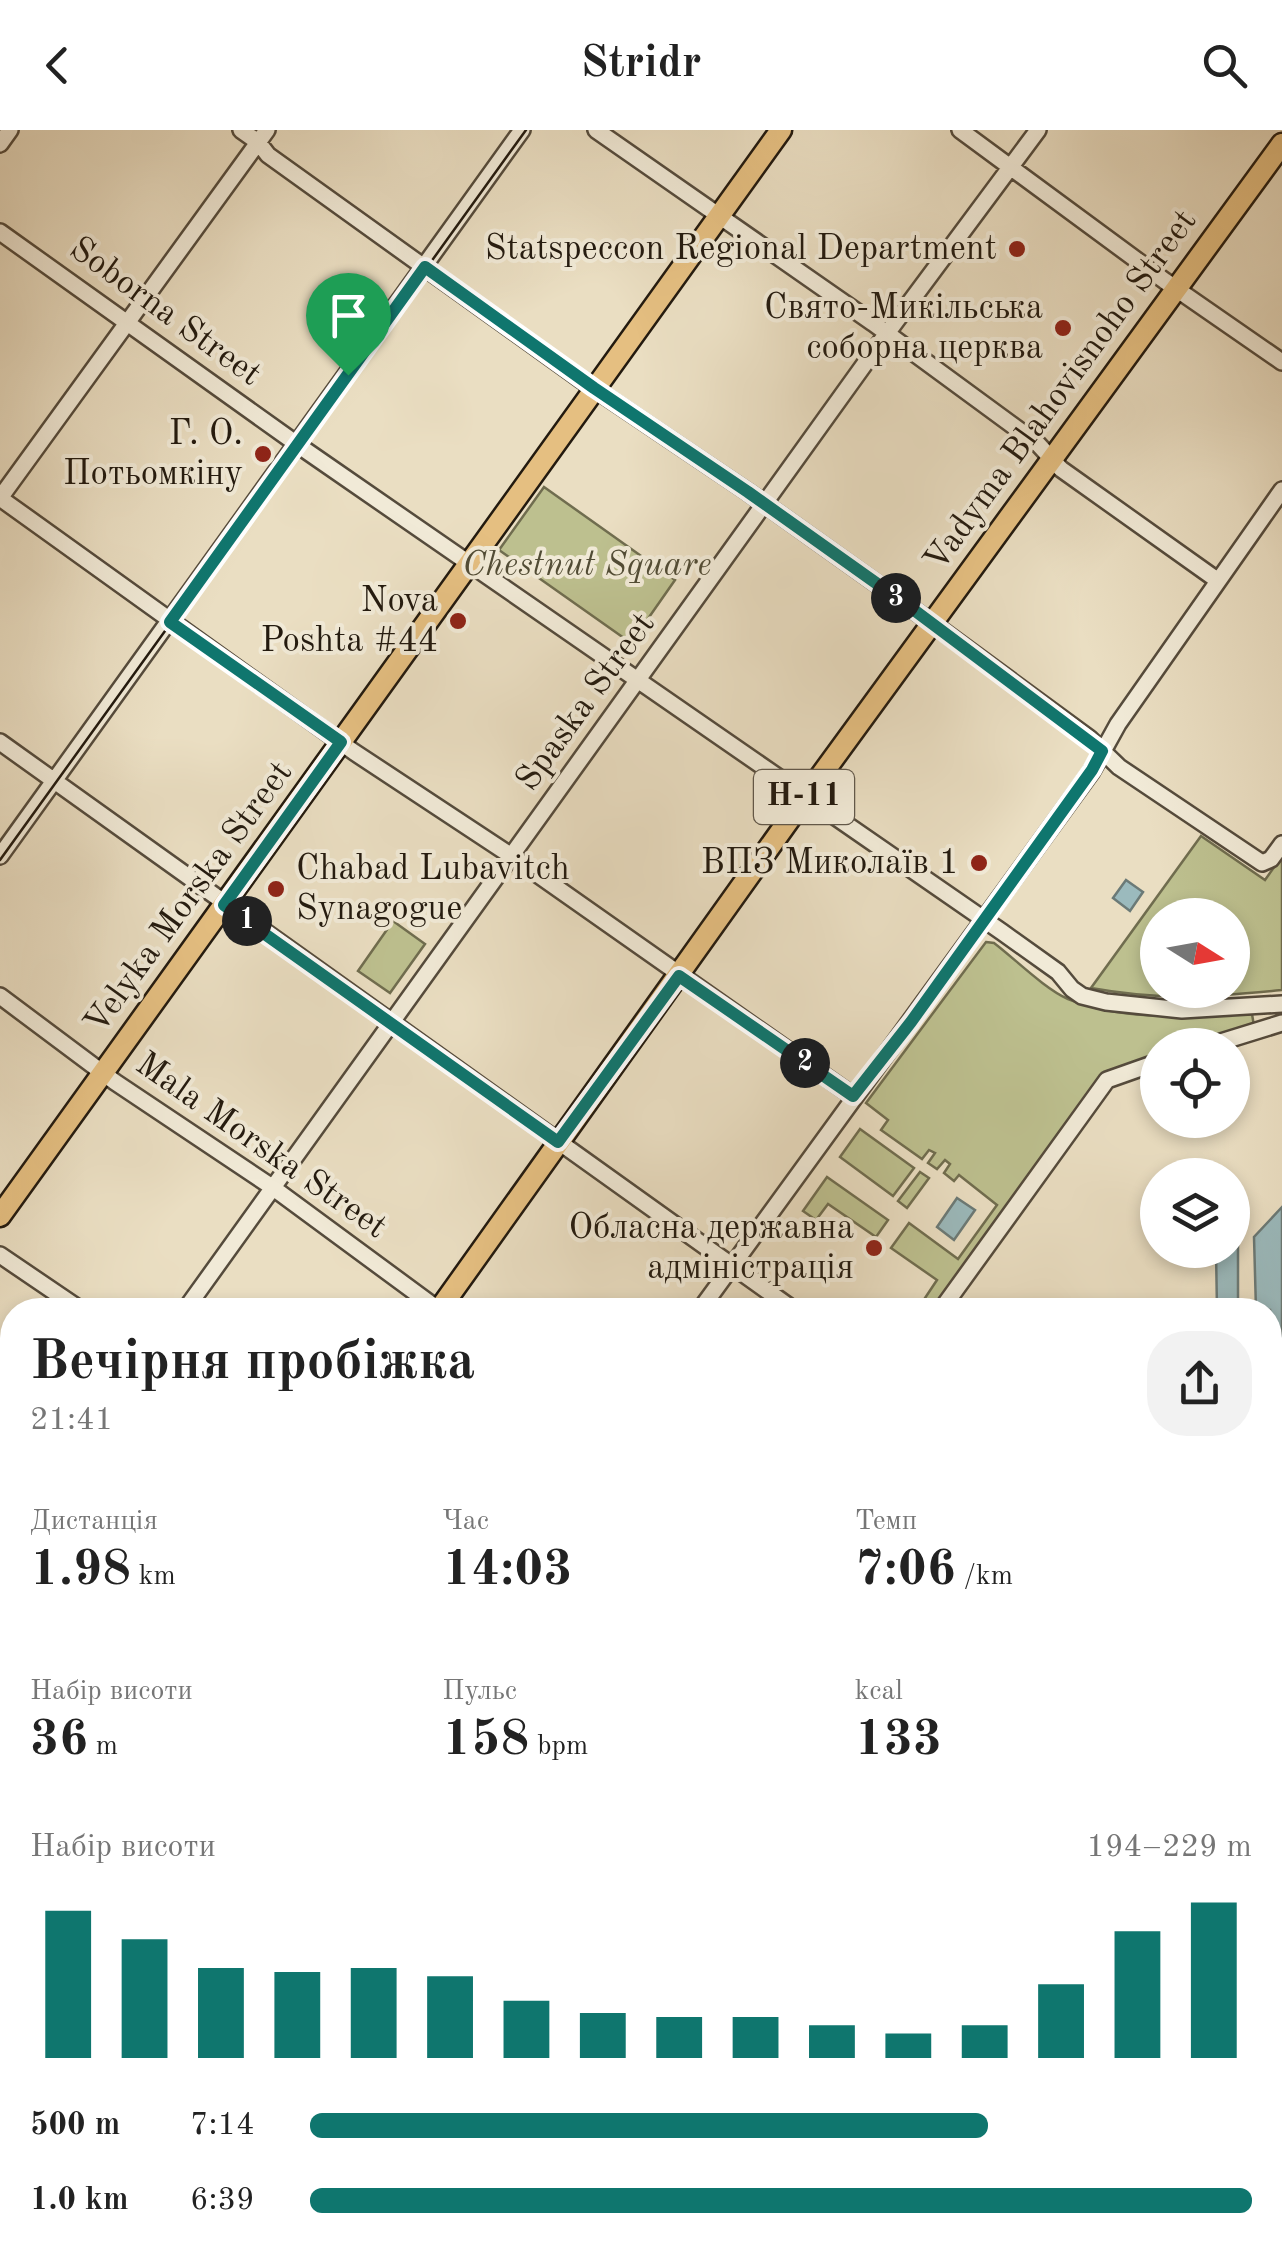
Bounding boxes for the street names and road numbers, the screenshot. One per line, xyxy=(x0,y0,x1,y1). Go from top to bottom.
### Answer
street label: Vadyma Blahovisnoho Street xyxy=(918,204,1204,578)
street label: Soborna Street xyxy=(63,231,267,393)
street label: Spaska Street xyxy=(510,607,662,797)
street label: Velyka Morska Street xyxy=(79,755,299,1041)
road number: Н-11 xyxy=(754,770,854,824)
street label: Mala Morska Street xyxy=(129,1046,393,1246)

